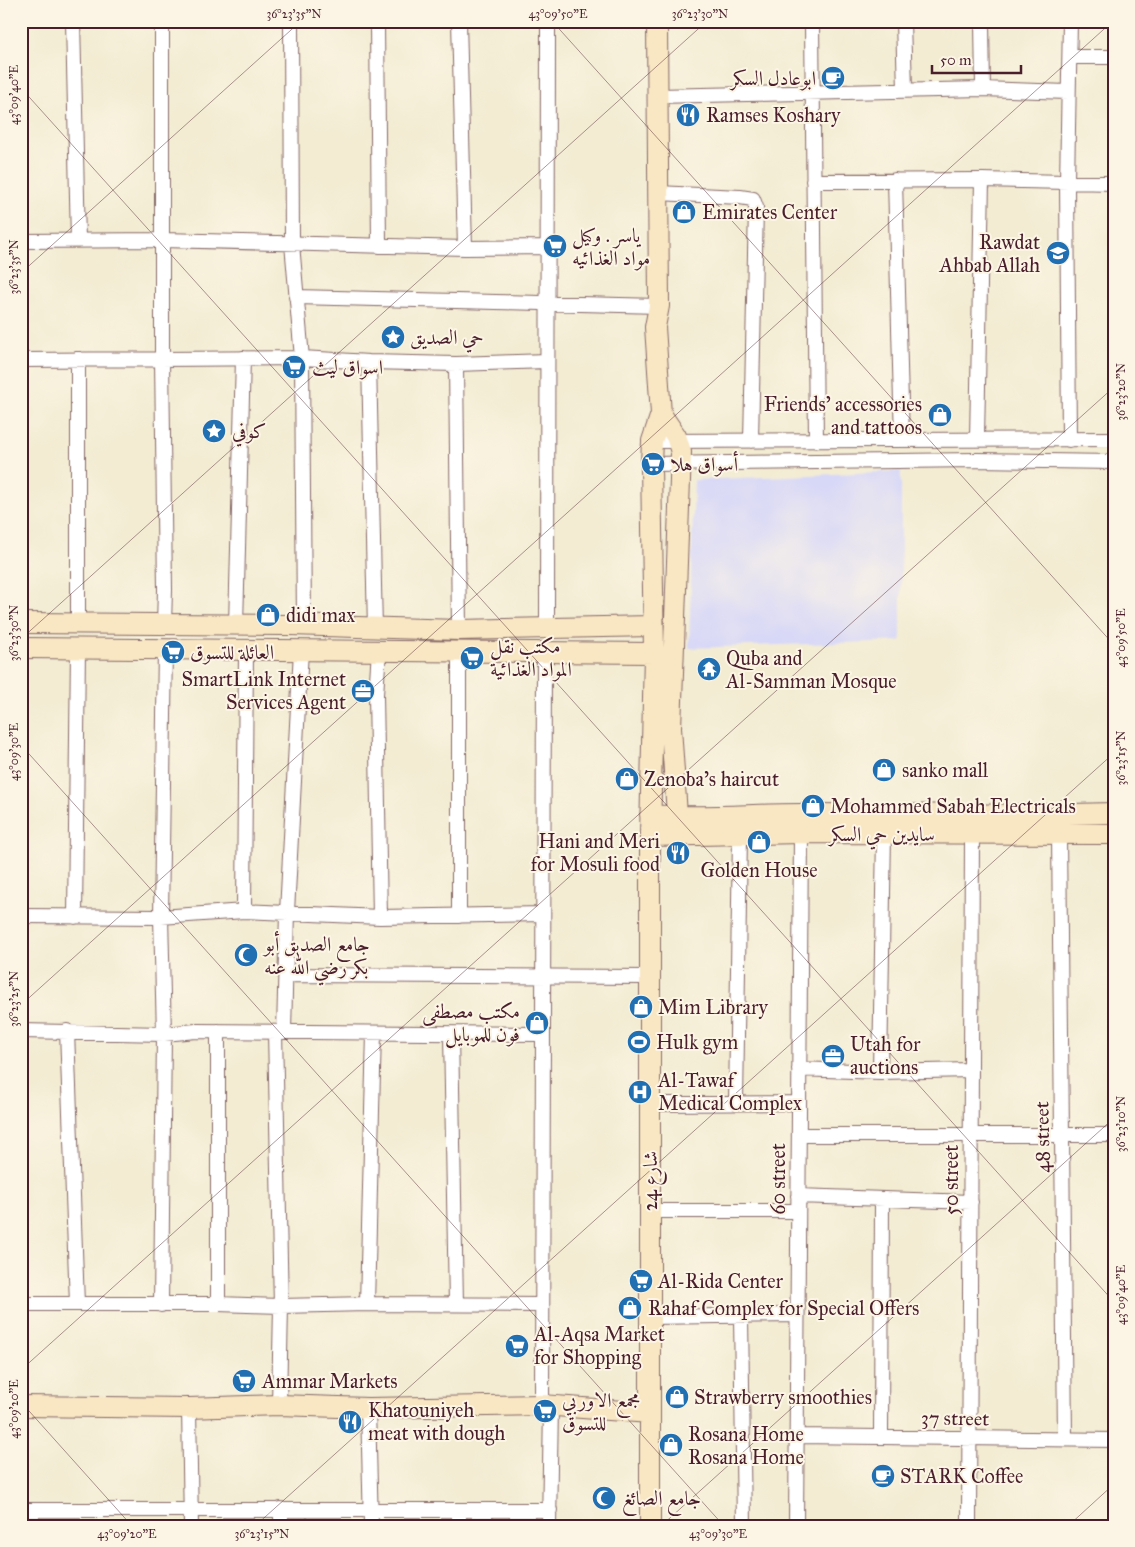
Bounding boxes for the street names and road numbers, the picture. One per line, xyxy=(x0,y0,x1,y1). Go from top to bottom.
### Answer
street label: سايدين حي السكر xyxy=(827,822,935,850)
street label: 48 street xyxy=(1029,1101,1055,1173)
street label: 60 street xyxy=(766,1143,790,1215)
street label: 50 street xyxy=(939,1145,963,1215)
street label: شارع 24 xyxy=(638,1151,668,1211)
street label: 37 street xyxy=(921,1405,989,1431)

